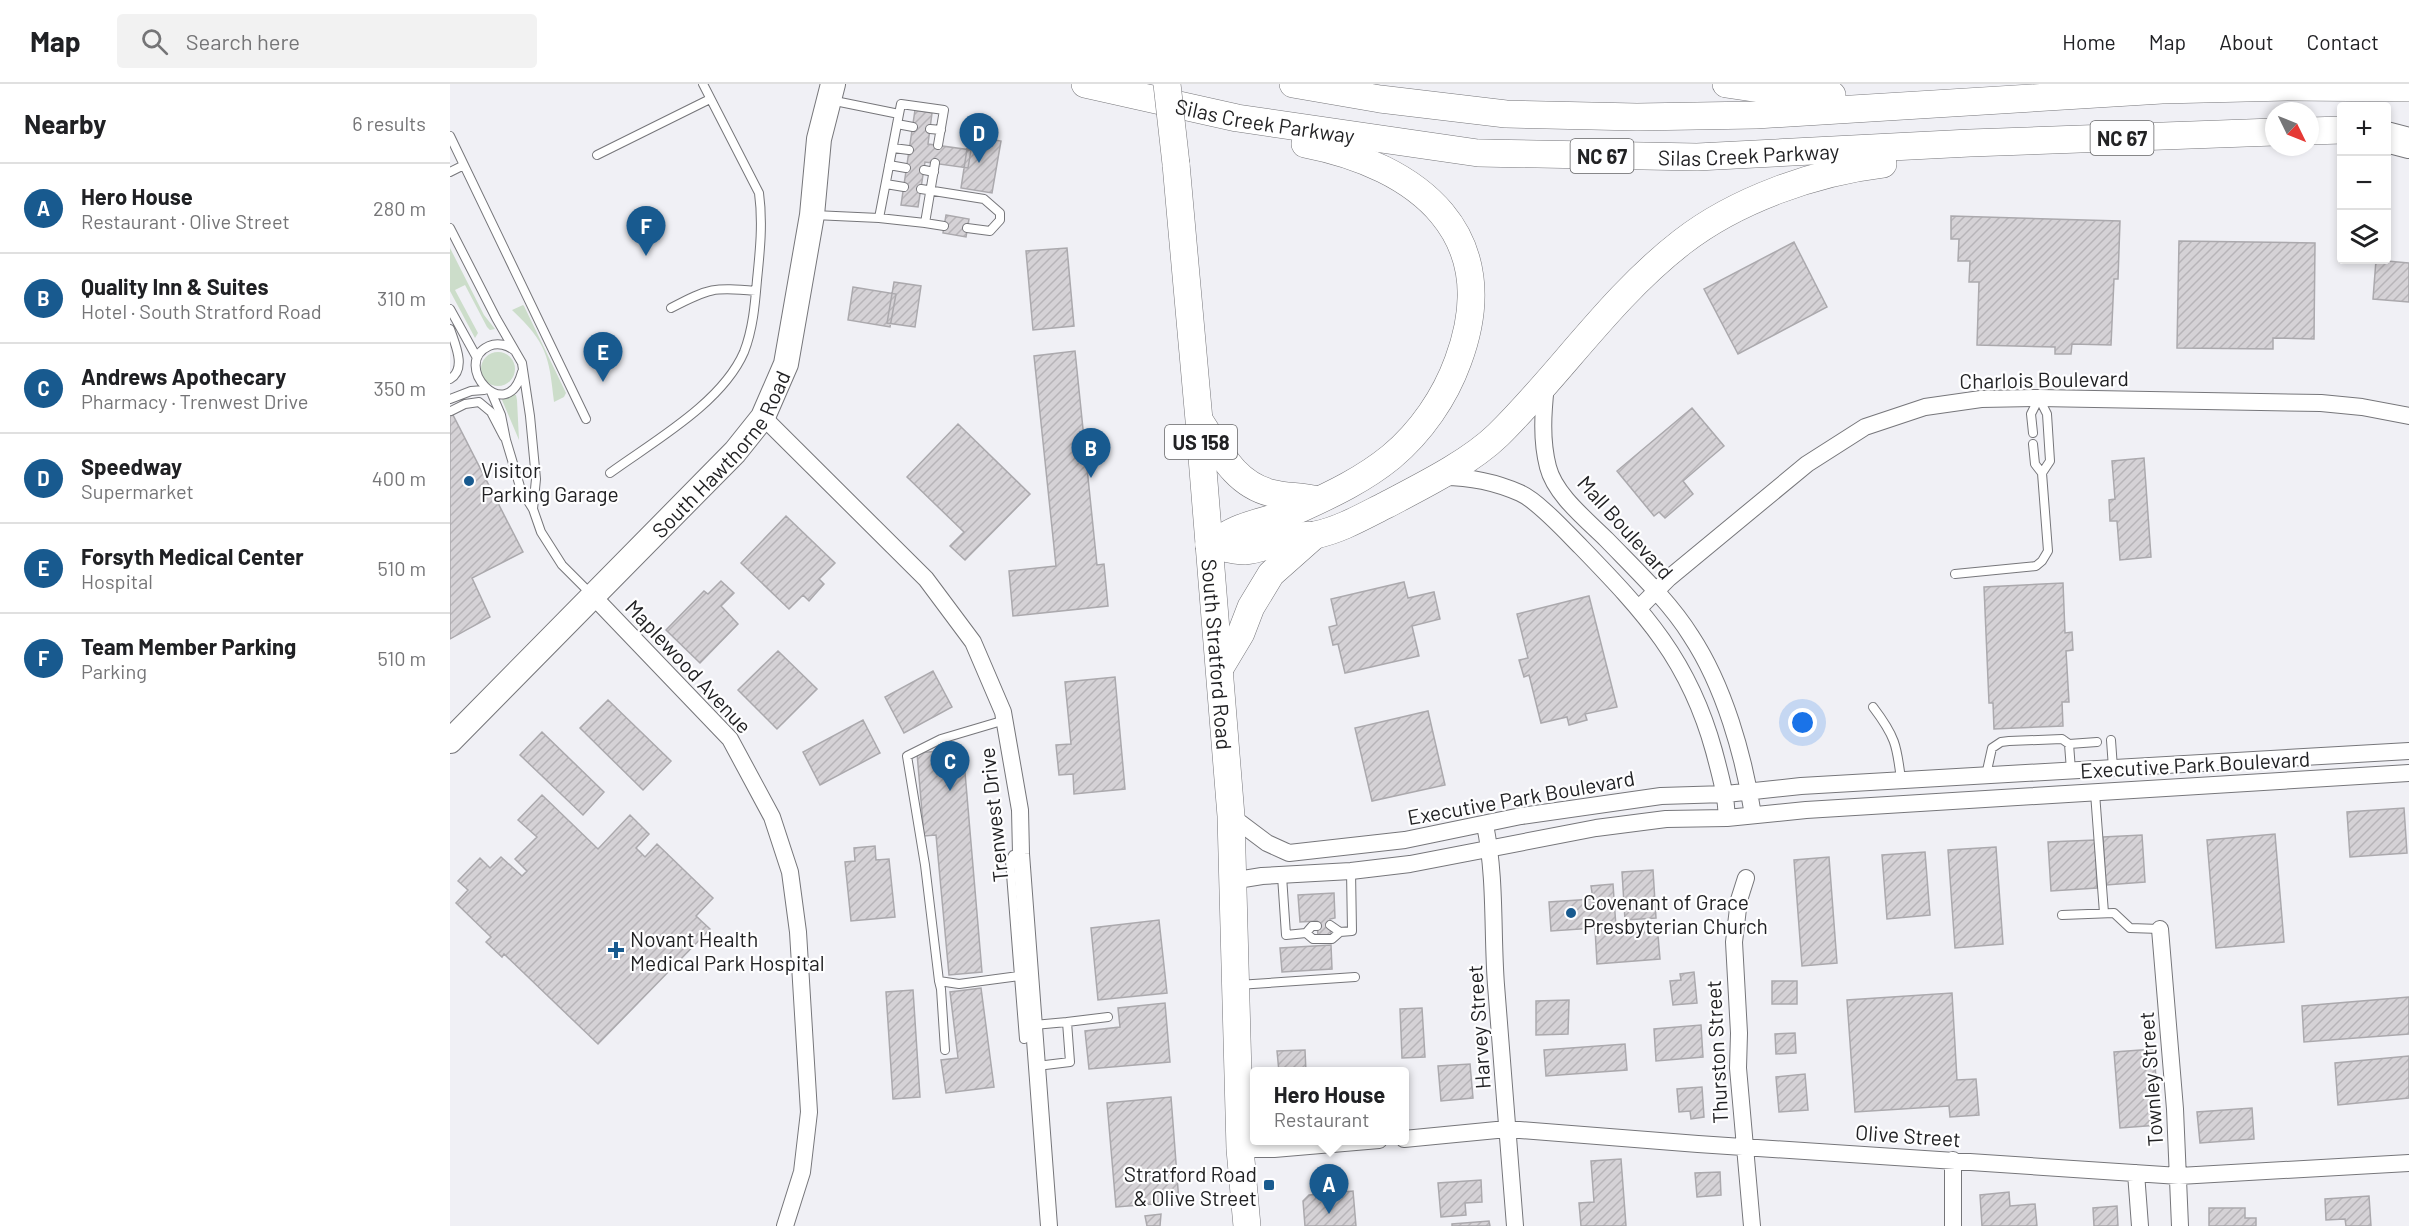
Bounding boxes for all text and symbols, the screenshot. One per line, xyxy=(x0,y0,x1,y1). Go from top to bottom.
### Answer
search box xyxy=(117,14,537,68)
text: Map xyxy=(30,24,81,58)
icon: search xyxy=(138,25,171,58)
text: Search here xyxy=(186,28,300,54)
text: Home xyxy=(2062,29,2116,54)
text: Map xyxy=(2149,29,2186,54)
text: About xyxy=(2219,29,2274,54)
text: Contact xyxy=(2307,29,2379,54)
street label: Silas Creek Parkway xyxy=(1173,92,1357,148)
north arrow xyxy=(2265,102,2319,156)
map controls xyxy=(2337,102,2391,264)
button: + xyxy=(2337,102,2391,156)
text: Nearby xyxy=(24,108,106,139)
text: 6 results xyxy=(352,111,426,135)
pin: D xyxy=(960,113,998,163)
road number: NC 67 xyxy=(2090,121,2154,155)
street label: Silas Creek Parkway xyxy=(1658,137,1840,170)
road number: NC 67 xyxy=(1570,139,1634,173)
button: − xyxy=(2337,156,2391,210)
text: Hero House xyxy=(81,183,193,209)
text: A xyxy=(37,196,50,220)
text: 280 m xyxy=(373,196,426,220)
pin: F xyxy=(626,206,666,256)
text: Restaurant · Olive Street xyxy=(81,209,290,233)
button: layers xyxy=(2337,210,2391,264)
text: Quality Inn & Suites xyxy=(81,273,268,299)
text: B xyxy=(37,286,50,310)
text: 310 m xyxy=(377,286,426,310)
text: Hotel · South Stratford Road xyxy=(81,299,322,323)
pin: E xyxy=(584,332,622,382)
text: Andrews Apothecary xyxy=(81,363,286,389)
street label: Charlois Boulevard xyxy=(1959,365,2129,393)
street label: South Hawthorne Road xyxy=(646,367,794,542)
text: C xyxy=(37,376,50,400)
text: 350 m xyxy=(374,376,426,400)
text: Pharmacy · Trenwest Drive xyxy=(81,389,308,413)
road number: US 158 xyxy=(1165,425,1237,459)
pin: B xyxy=(1072,428,1110,478)
text: Speedway xyxy=(81,453,182,479)
place label: Visitor Parking Garage xyxy=(481,457,619,506)
text: D xyxy=(37,466,50,490)
text: 400 m xyxy=(372,466,426,490)
street label: Mall Boulevard xyxy=(1573,470,1679,584)
marker: Visitor Parking Garage xyxy=(462,474,476,488)
text: Supermarket xyxy=(81,479,194,503)
text: Forsyth Medical Center xyxy=(81,543,304,569)
text: E xyxy=(38,556,49,580)
text: 510 m xyxy=(377,556,426,580)
street label: South Stratford Road xyxy=(1198,558,1238,751)
text: Hospital xyxy=(81,569,153,593)
street label: Maplewood Avenue xyxy=(621,594,757,738)
text: Team Member Parking xyxy=(81,633,296,659)
text: F xyxy=(38,646,49,670)
text: 510 m xyxy=(377,646,426,670)
text: Parking xyxy=(81,659,147,683)
your location xyxy=(1788,708,1817,737)
pin: C xyxy=(930,742,970,791)
street label: Executive Park Boulevard xyxy=(2079,745,2311,783)
street label: Trenwest Drive xyxy=(974,746,1012,884)
street label: Executive Park Boulevard xyxy=(1405,765,1637,829)
place label: Covenant of Grace Presbyterian Church xyxy=(1583,889,1768,938)
marker: Covenant of Grace Presbyterian Church xyxy=(1564,906,1578,920)
place label: Novant Health Medical Park Hospital xyxy=(630,926,825,975)
marker: Novant Health Medical Park Hospital xyxy=(607,941,625,959)
street label: Harvey Street xyxy=(1461,964,1495,1090)
street label: Thurston Street xyxy=(1700,980,1732,1124)
street label: Townley Street xyxy=(2133,1011,2167,1147)
popup xyxy=(1250,1067,1409,1145)
text: Hero House xyxy=(1274,1081,1385,1107)
text: Restaurant xyxy=(1274,1107,1370,1131)
street label: Olive Street xyxy=(1854,1119,1962,1151)
place label: Stratford Road & Olive Street xyxy=(1124,1161,1257,1210)
pin: A xyxy=(1310,1164,1348,1214)
marker: Stratford Road & Olive Street xyxy=(1262,1178,1276,1192)

